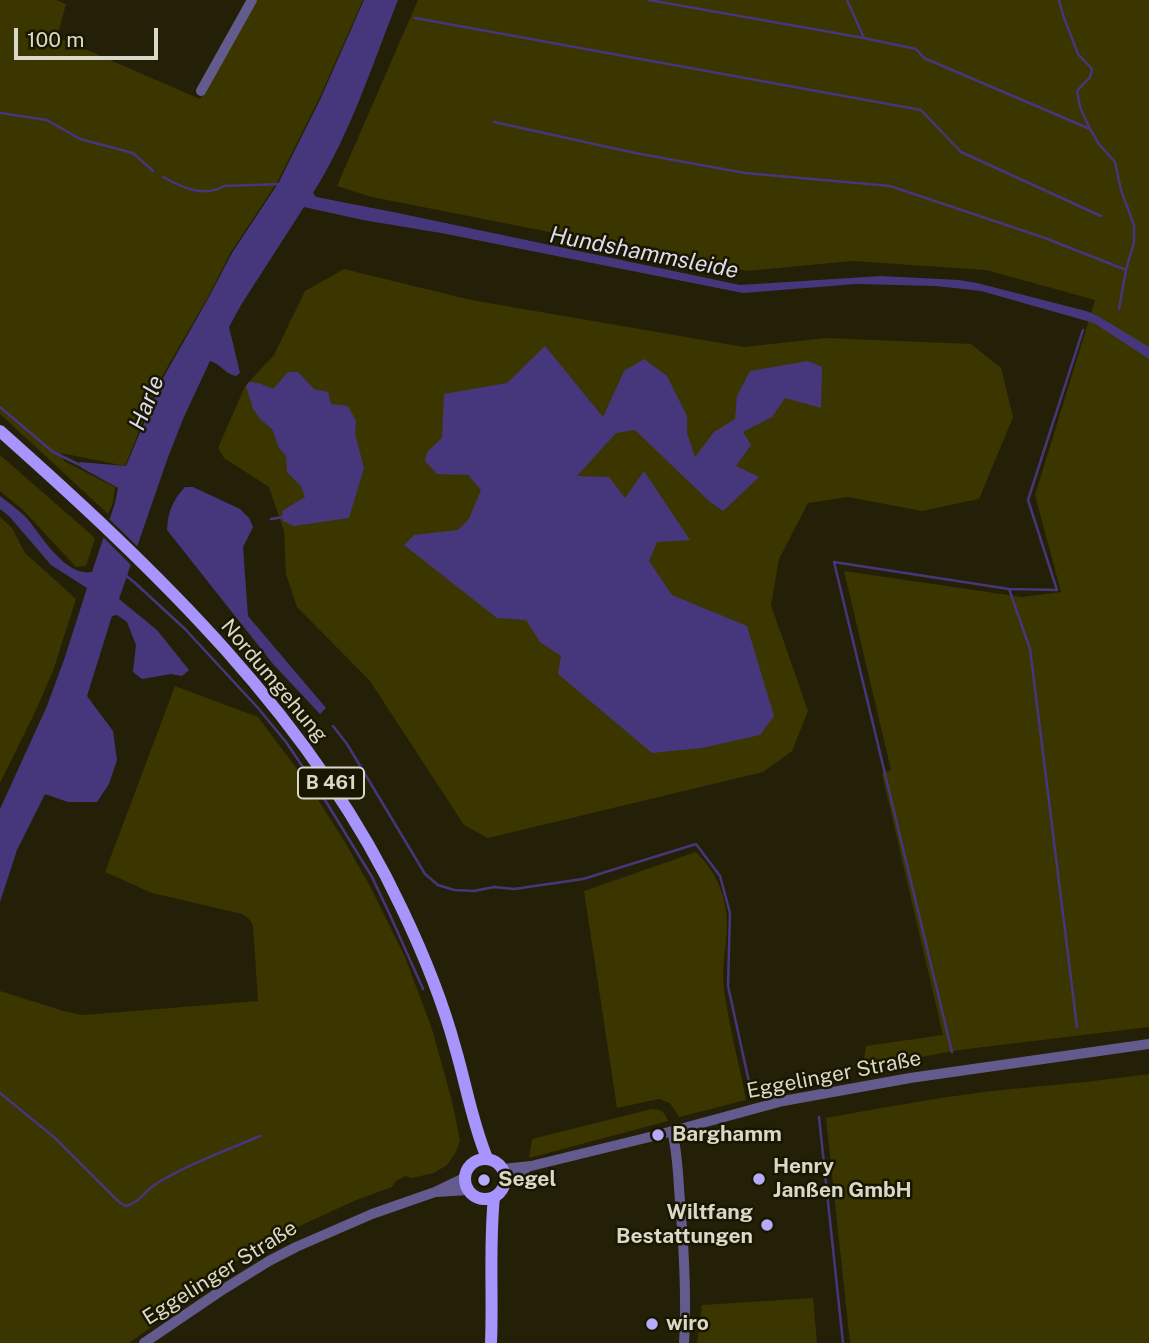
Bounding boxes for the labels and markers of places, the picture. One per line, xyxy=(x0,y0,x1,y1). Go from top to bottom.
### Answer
place label: Barghamm xyxy=(672,1122,782,1148)
marker: Barghamm xyxy=(650,1127,666,1143)
place label: Henry Janßen GmbH xyxy=(773,1154,912,1204)
place label: Segel xyxy=(498,1167,556,1193)
marker: Henry Janßen GmbH xyxy=(751,1171,767,1187)
marker: Segel xyxy=(476,1172,492,1188)
place label: Wiltfang Bestattungen xyxy=(616,1200,753,1250)
marker: Wiltfang Bestattungen xyxy=(759,1217,775,1233)
place label: wiro xyxy=(666,1311,709,1337)
marker: wiro xyxy=(644,1316,660,1332)

